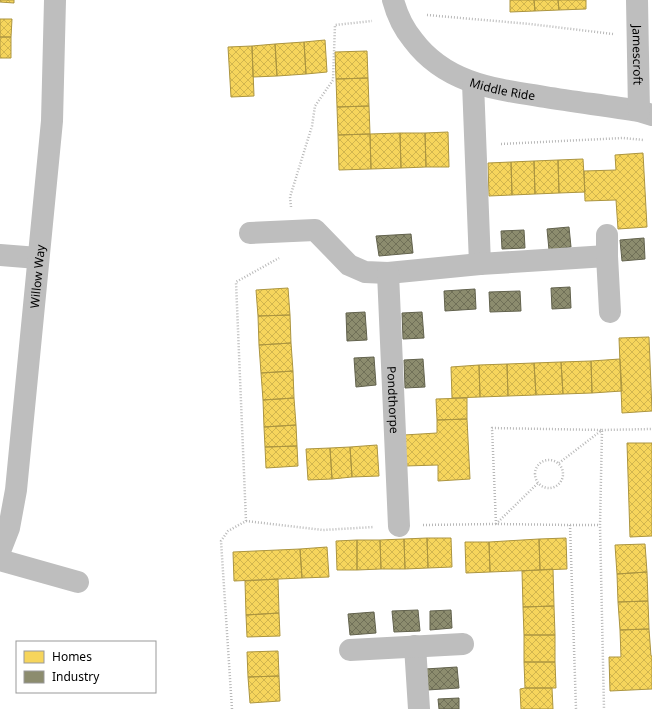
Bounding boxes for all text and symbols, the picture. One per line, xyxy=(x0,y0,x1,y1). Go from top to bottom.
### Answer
street label: Jamescroft xyxy=(629,24,647,86)
street label: Middle Ride xyxy=(468,73,537,104)
street label: Willow Way xyxy=(25,243,48,309)
street label: Pondthorpe xyxy=(384,366,403,434)
legend xyxy=(16,641,156,693)
text: Homes xyxy=(52,648,92,665)
text: Industry xyxy=(52,668,100,685)

